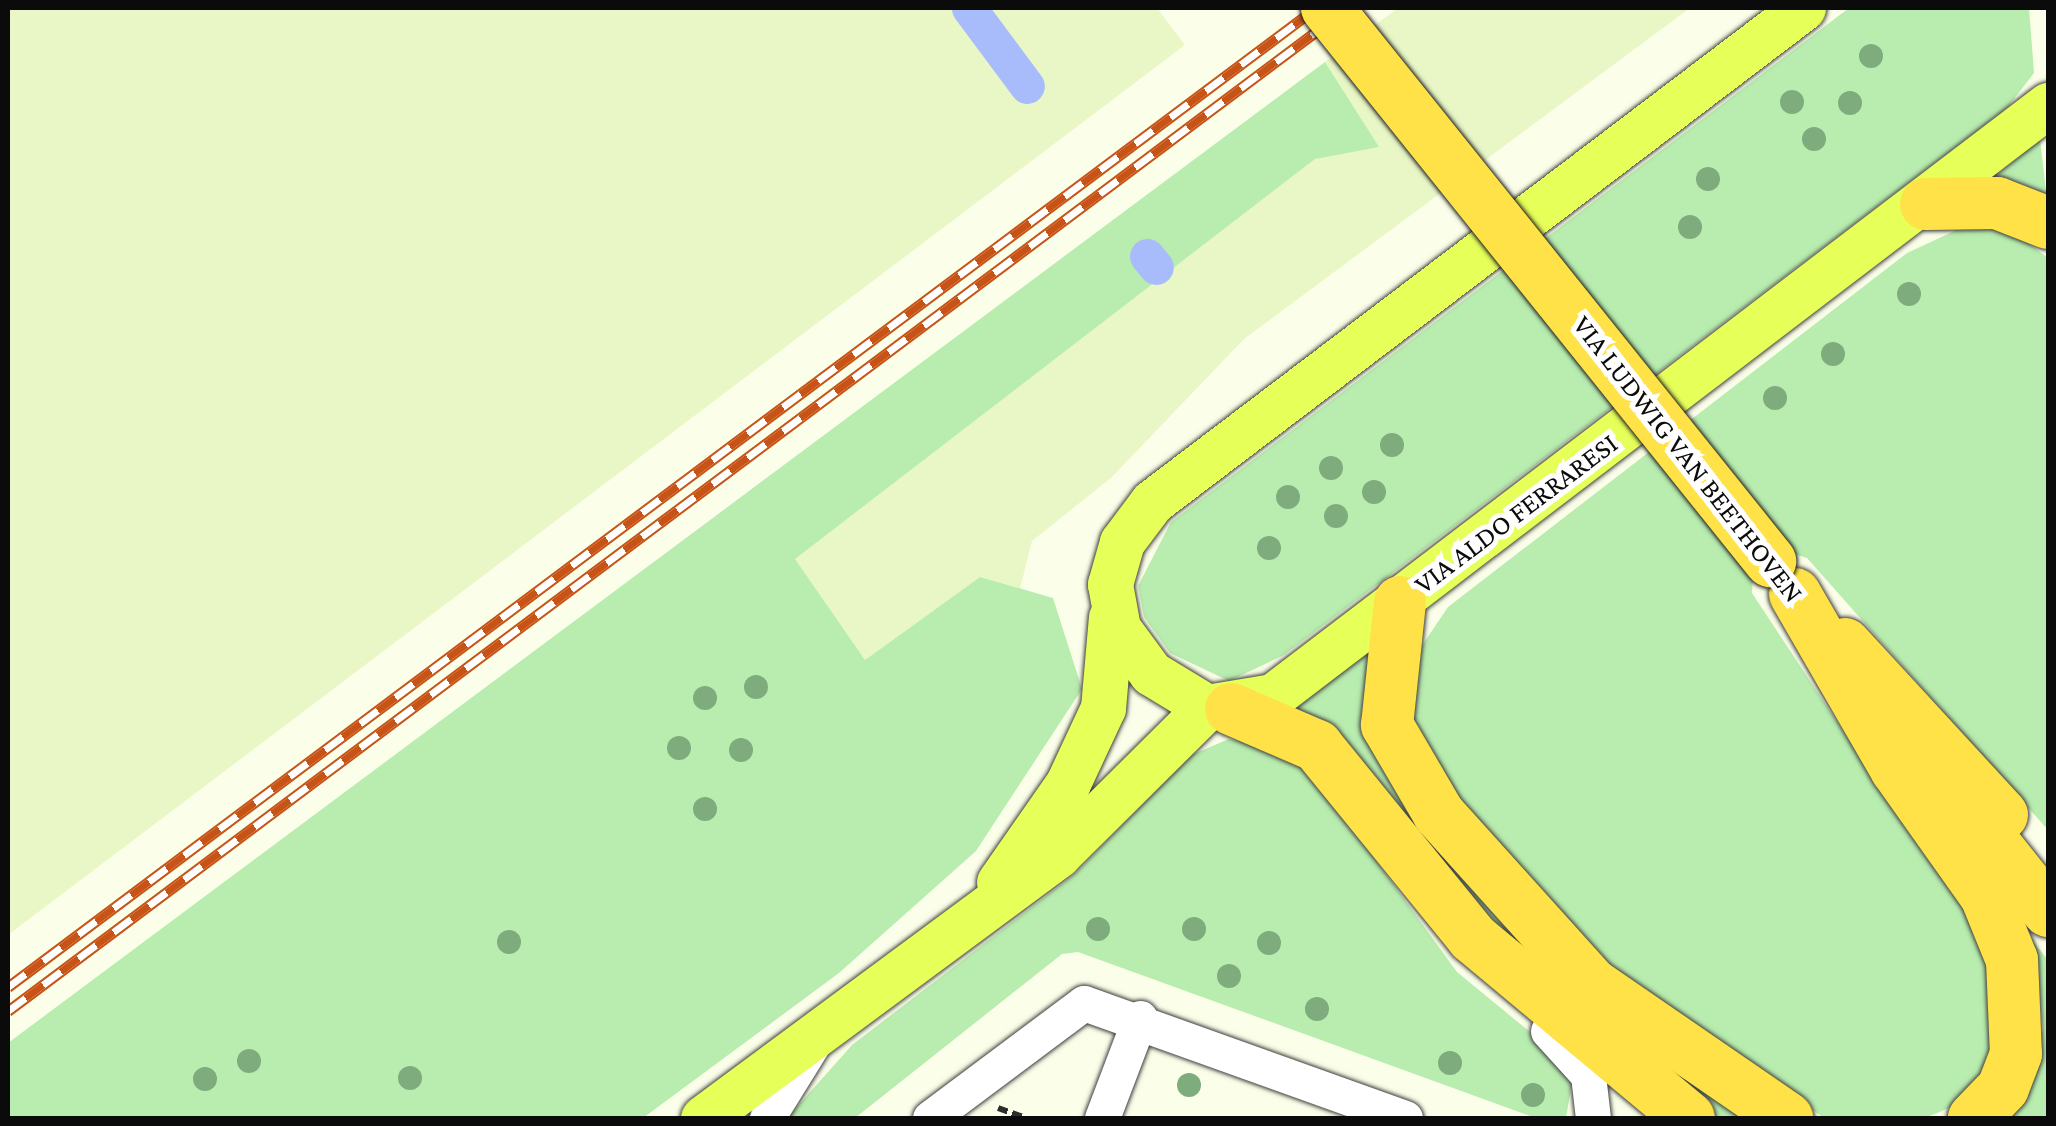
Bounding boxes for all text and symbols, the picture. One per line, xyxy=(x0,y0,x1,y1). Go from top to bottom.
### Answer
street label: VIA LUDWIG VAN BEETHOVEN xyxy=(1566,309,1810,609)
street label: VIA ALDO FERRARESI xyxy=(1408,427,1624,601)

